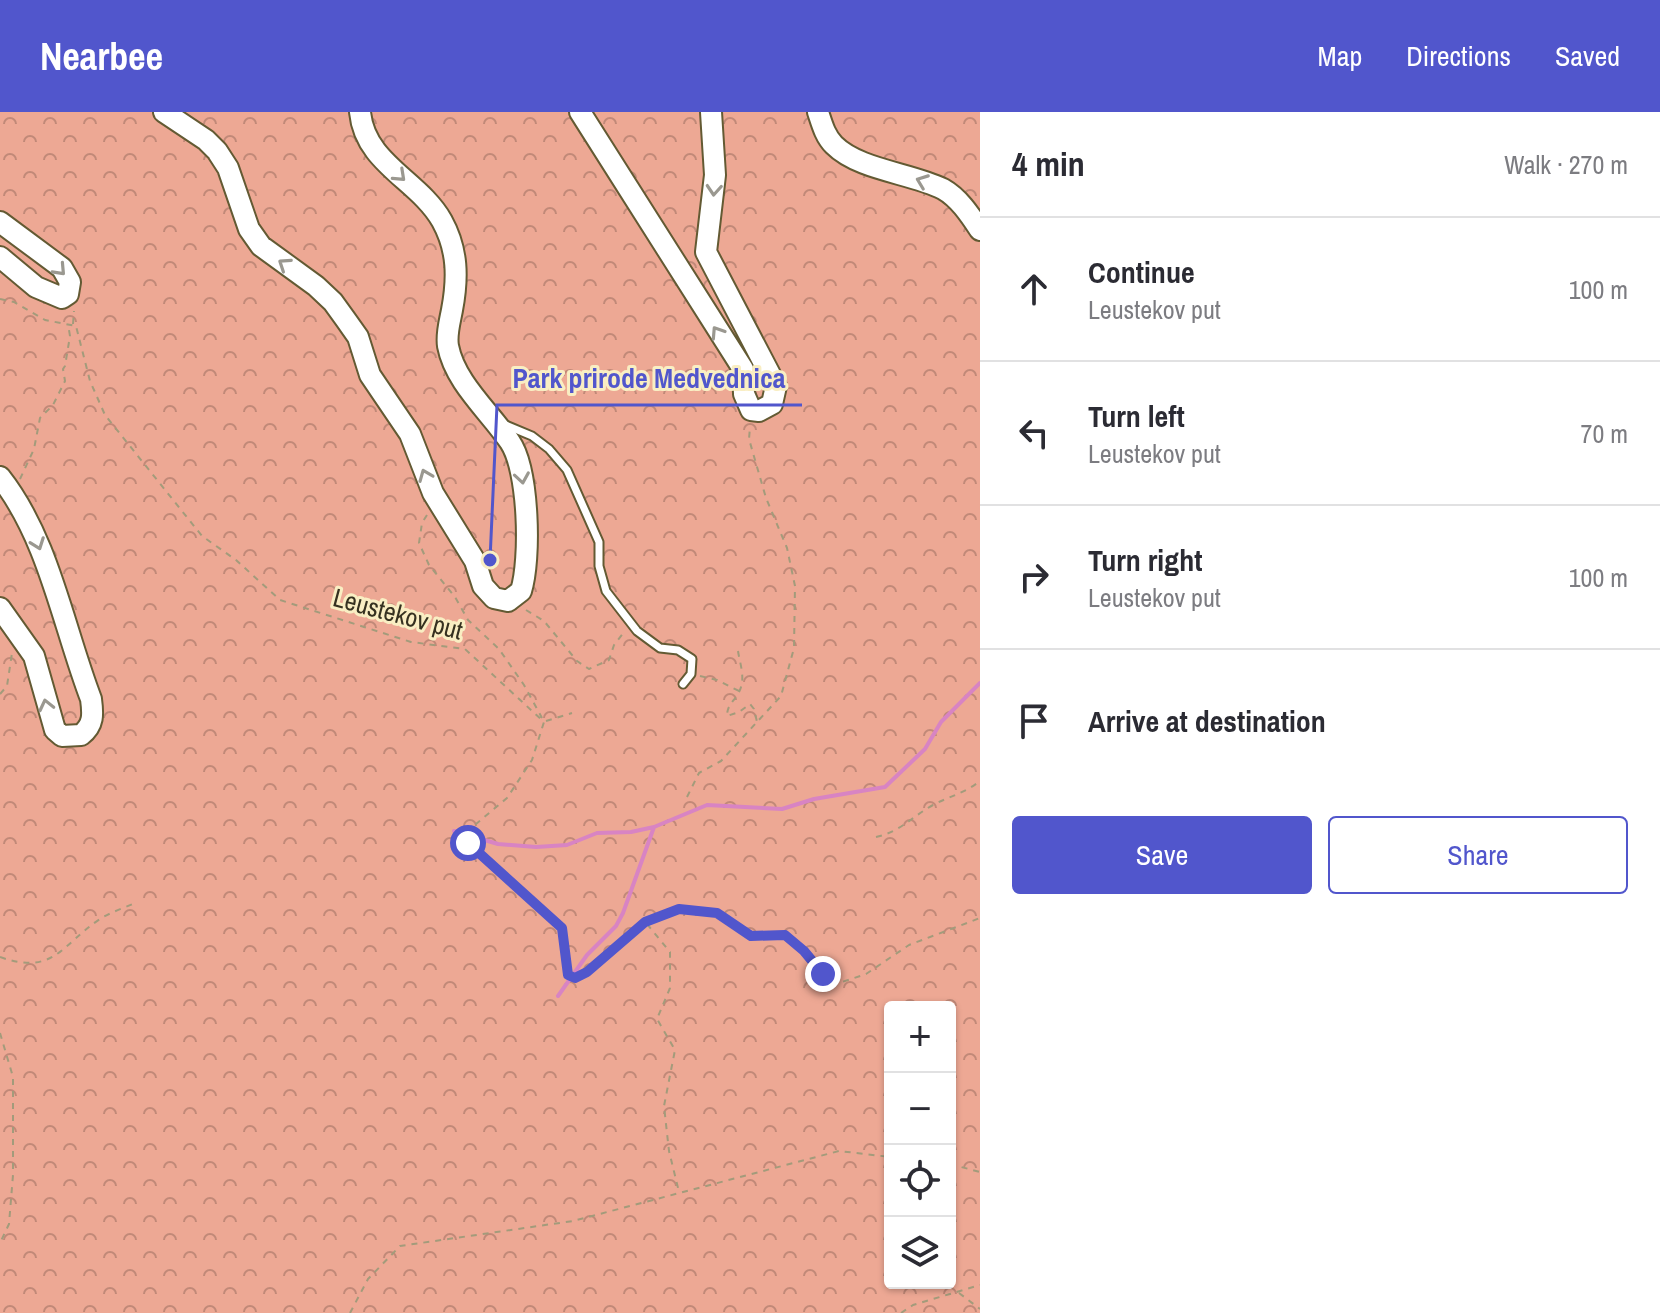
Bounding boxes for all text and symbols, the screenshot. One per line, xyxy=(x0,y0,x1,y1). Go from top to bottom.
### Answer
text: Nearbee xyxy=(40,31,163,82)
text: Map xyxy=(1318,37,1362,75)
text: Directions xyxy=(1406,37,1511,75)
text: Saved xyxy=(1555,37,1620,75)
text: 4 min xyxy=(1012,141,1085,187)
text: Walk · 270 m xyxy=(1504,147,1628,182)
one-way arrow xyxy=(390,167,405,181)
one-way arrow xyxy=(916,174,930,191)
one-way arrow xyxy=(706,184,723,197)
text: Continue xyxy=(1088,252,1195,292)
one-way arrow xyxy=(279,259,293,274)
one-way arrow xyxy=(51,261,66,275)
icon: ahead xyxy=(1012,267,1056,311)
text: 100 m xyxy=(1569,272,1628,307)
text: Leustekov put xyxy=(1088,292,1221,327)
one-way arrow xyxy=(712,326,727,341)
callout: Park prirode Medvednica xyxy=(497,353,802,405)
text: Park prirode Medvednica xyxy=(512,359,786,397)
text: Turn left xyxy=(1088,396,1185,436)
icon: left xyxy=(1012,411,1056,455)
text: 70 m xyxy=(1581,416,1628,451)
text: Leustekov put xyxy=(1088,436,1221,471)
one-way arrow xyxy=(418,469,435,483)
one-way arrow xyxy=(513,471,530,485)
one-way arrow xyxy=(28,536,45,550)
text: Turn right xyxy=(1088,540,1202,580)
icon: right xyxy=(1012,555,1056,599)
text: 100 m xyxy=(1569,560,1628,595)
street label: Leustekov put xyxy=(329,579,467,648)
text: Leustekov put xyxy=(1088,580,1221,615)
one-way arrow xyxy=(39,698,56,712)
icon: arrive xyxy=(1012,699,1056,743)
text: Arrive at destination xyxy=(1088,701,1326,741)
button: Save xyxy=(1012,816,1312,894)
button: Share xyxy=(1328,816,1628,894)
route start xyxy=(450,825,486,861)
route end xyxy=(805,956,841,992)
map controls xyxy=(884,1001,956,1289)
button: + xyxy=(884,1001,956,1073)
button: − xyxy=(884,1073,956,1145)
button: locate xyxy=(884,1145,956,1217)
button: layers xyxy=(884,1217,956,1289)

